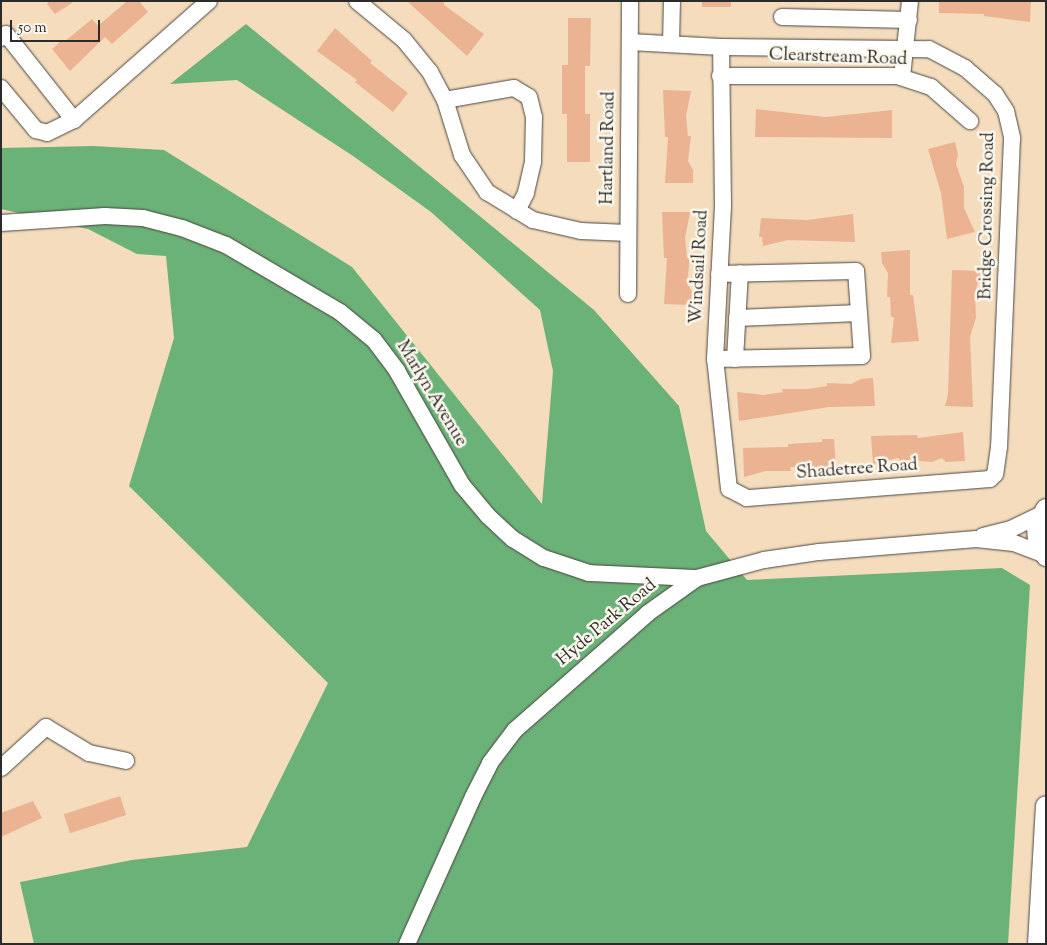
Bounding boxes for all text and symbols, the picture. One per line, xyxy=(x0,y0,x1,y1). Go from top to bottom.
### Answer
scale bar xyxy=(12,10,102,42)
text: 50 m xyxy=(18,18,47,39)
street label: Clearstream Road xyxy=(768,45,908,71)
street label: Hartland Road xyxy=(597,91,621,205)
street label: Bridge Crossing Road xyxy=(976,132,1000,300)
street label: Windsail Road xyxy=(686,209,714,325)
street label: Marlyn Avenue xyxy=(391,337,471,451)
street label: Shadetree Road xyxy=(796,455,918,485)
street label: Hyde Park Road xyxy=(553,575,661,671)

